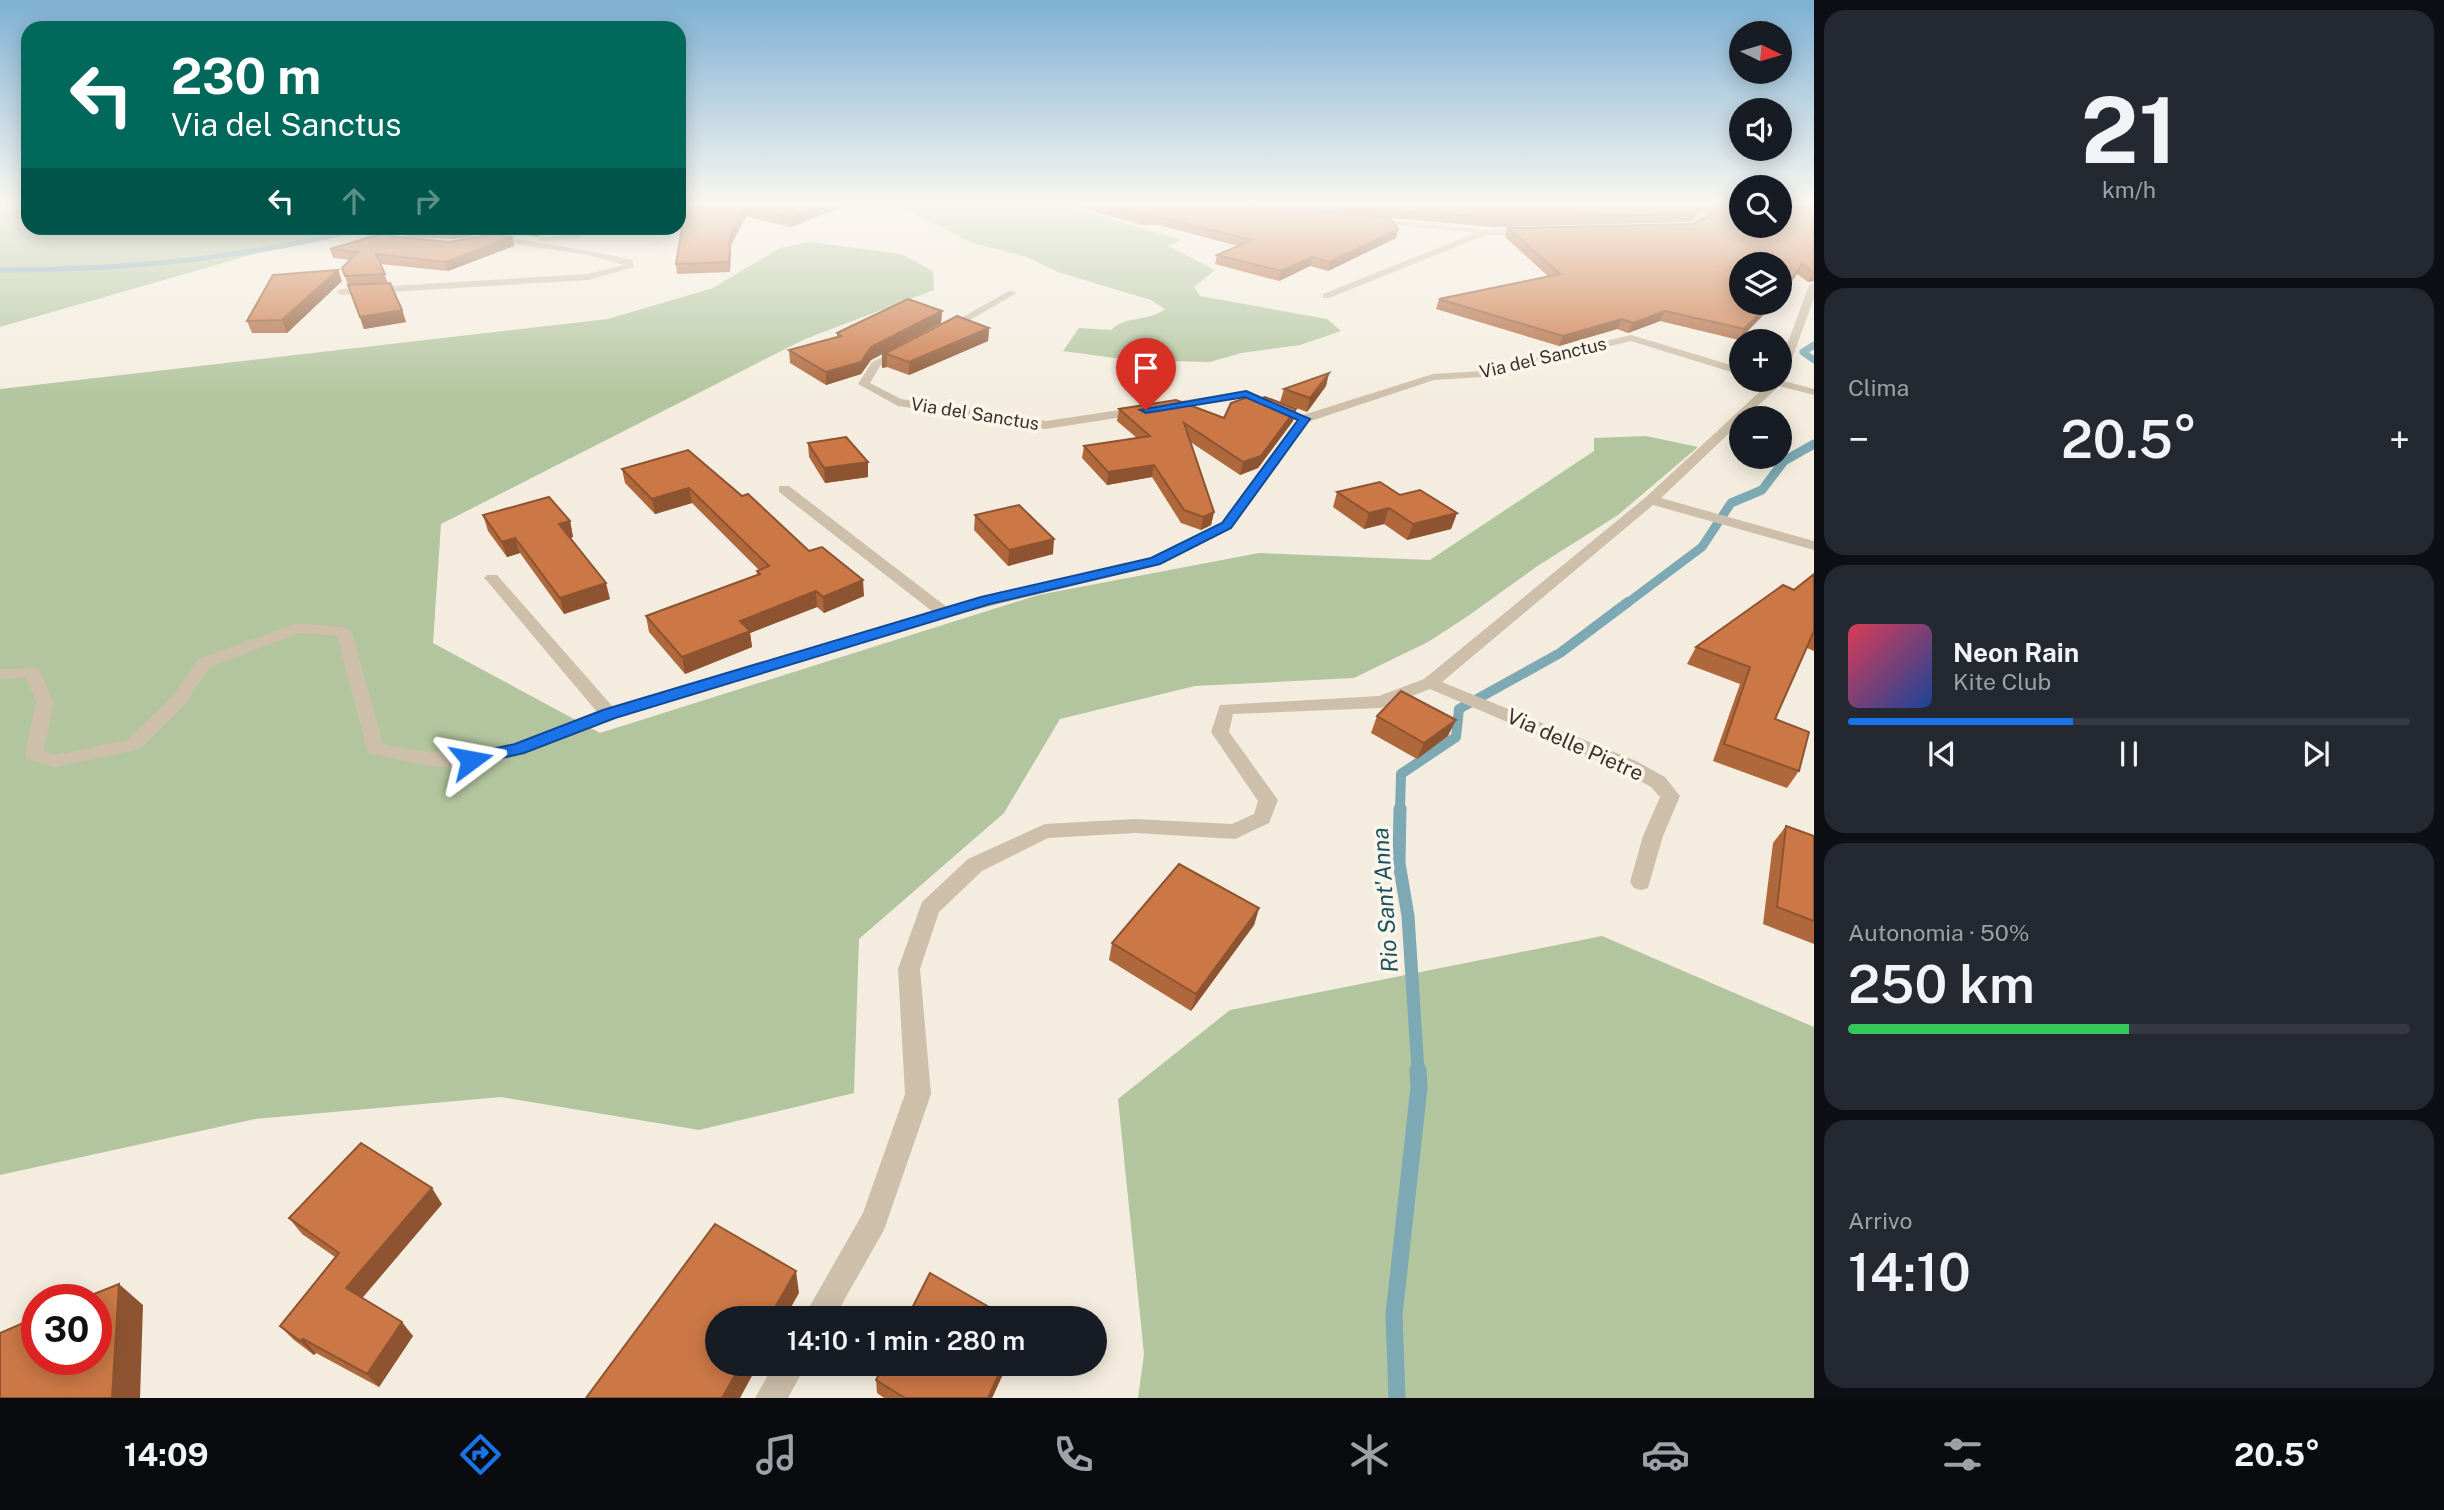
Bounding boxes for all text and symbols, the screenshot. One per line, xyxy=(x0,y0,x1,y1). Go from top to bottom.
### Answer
north arrow xyxy=(1729,21,1792,84)
map controls xyxy=(1729,21,1792,469)
text: 230 m xyxy=(171,47,321,105)
icon: left xyxy=(56,49,147,140)
text: 21 xyxy=(2081,77,2177,183)
button: sound xyxy=(1729,98,1792,161)
text: Via del Sanctus xyxy=(171,106,401,143)
button: search xyxy=(1729,175,1792,238)
text: km/h xyxy=(2102,176,2156,203)
icon: left xyxy=(262,182,300,220)
icon: ahead xyxy=(335,182,373,220)
icon: right xyxy=(408,182,446,220)
button: layers xyxy=(1729,252,1792,315)
button: + xyxy=(1729,329,1792,392)
street label: Via del Sanctus xyxy=(1477,333,1608,382)
pin xyxy=(1116,338,1176,410)
icon: arrive xyxy=(1127,349,1165,387)
text: Clima xyxy=(1848,374,1909,401)
street label: Via del Sanctus xyxy=(909,393,1041,434)
button: − xyxy=(1729,406,1792,469)
text: 20.5° xyxy=(2061,409,2197,470)
text: − xyxy=(1848,417,1869,462)
text: + xyxy=(2389,417,2410,462)
text: Neon Rain xyxy=(1953,637,2079,668)
text: Kite Club xyxy=(1953,668,2051,695)
street label: Via delle Pietre xyxy=(1503,703,1647,786)
position arrow xyxy=(434,723,508,797)
icon: previous xyxy=(1923,735,1961,773)
icon: pause xyxy=(2110,735,2148,773)
icon: next xyxy=(2297,735,2335,773)
water label: Rio Sant'Anna xyxy=(1366,827,1403,973)
text: Autonomia · 50% xyxy=(1848,919,2030,946)
text: 250 km xyxy=(1848,954,2035,1015)
text: Arrivo xyxy=(1848,1207,1912,1234)
text: 14:10 xyxy=(1848,1242,1971,1303)
speed limit sign: 30 xyxy=(21,1284,112,1375)
text: 14:10 · 1 min · 280 m xyxy=(787,1325,1025,1356)
icon: directions xyxy=(456,1430,505,1479)
icon: music xyxy=(752,1430,801,1479)
icon: phone xyxy=(1049,1430,1098,1479)
icon: climate xyxy=(1345,1430,1394,1479)
icon: car xyxy=(1641,1430,1690,1479)
icon: filters xyxy=(1938,1430,1987,1479)
text: 14:09 xyxy=(124,1436,209,1473)
text: 20.5° xyxy=(2234,1436,2320,1473)

